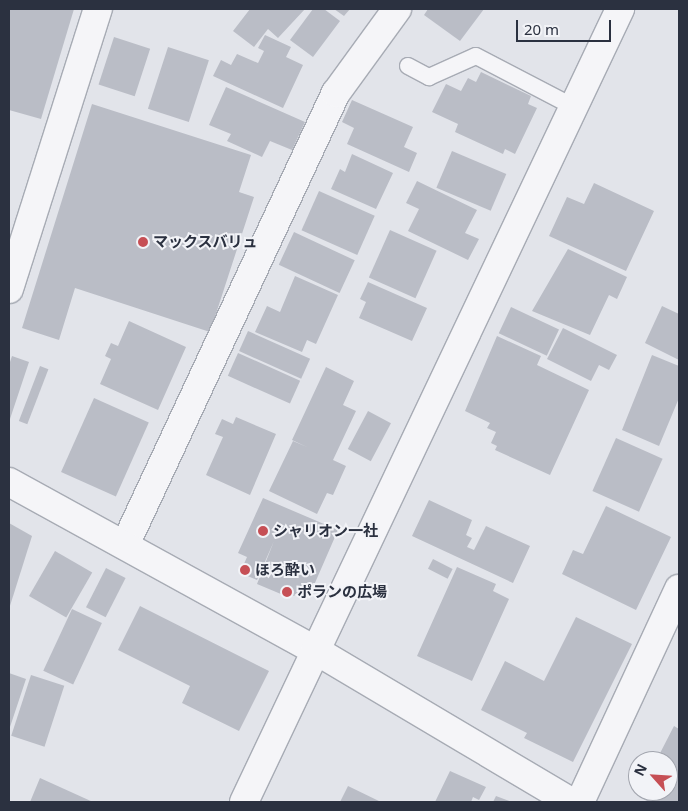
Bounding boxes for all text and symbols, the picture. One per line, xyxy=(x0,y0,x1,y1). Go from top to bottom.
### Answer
scale bar xyxy=(518,10,613,42)
text: 20 m xyxy=(524,19,559,39)
place label: マックスバリュ xyxy=(153,233,258,251)
marker: マックスバリュ xyxy=(137,236,149,248)
place label: シャリオン一社 xyxy=(273,522,378,540)
marker: シャリオン一社 xyxy=(257,525,269,537)
place label: ほろ酔い xyxy=(255,561,315,579)
marker: ほろ酔い xyxy=(239,564,251,576)
place label: ポランの広場 xyxy=(297,583,387,601)
marker: ポランの広場 xyxy=(281,586,293,598)
north arrow xyxy=(628,751,678,801)
text: N xyxy=(629,760,651,779)

